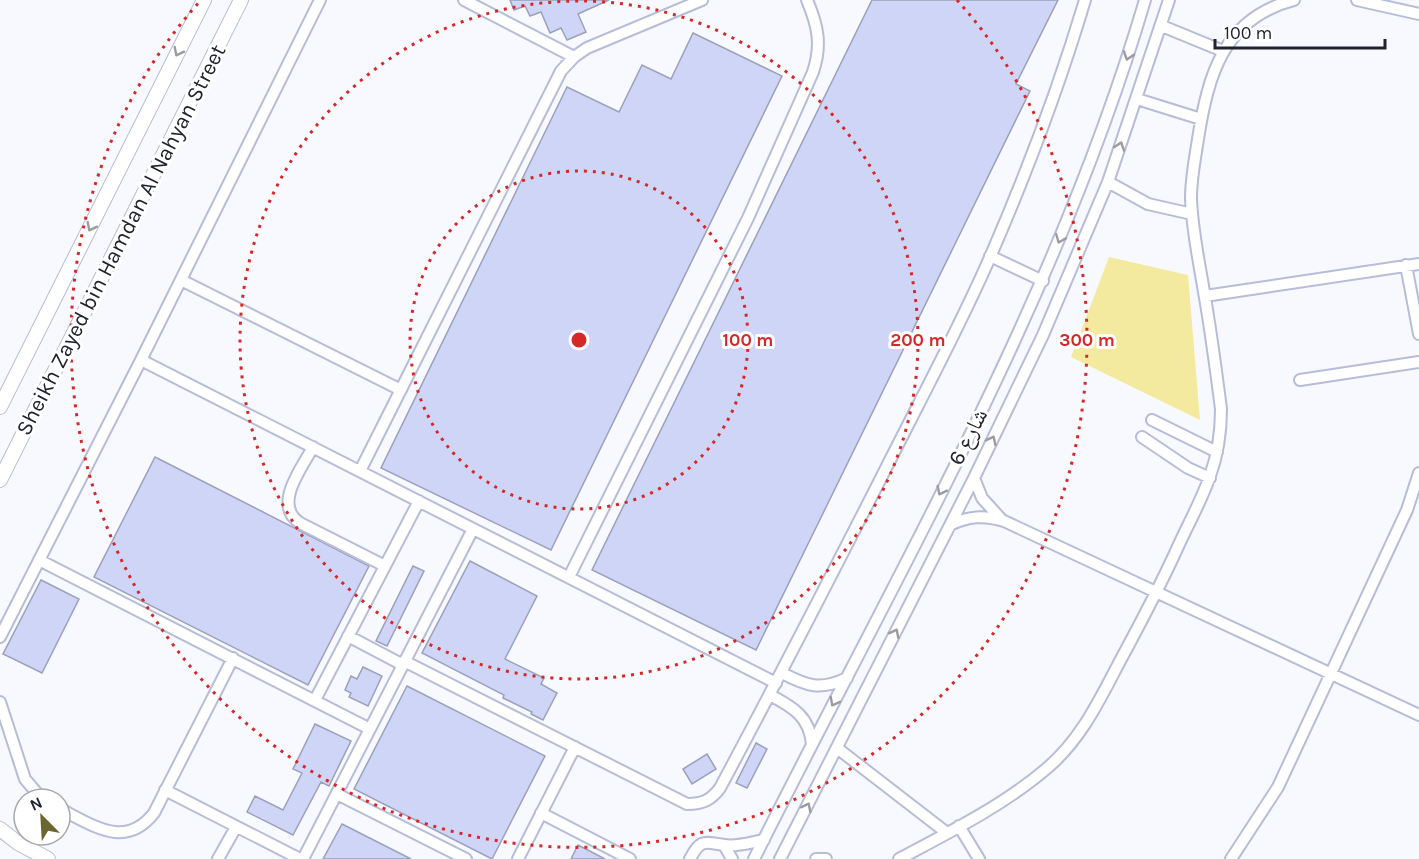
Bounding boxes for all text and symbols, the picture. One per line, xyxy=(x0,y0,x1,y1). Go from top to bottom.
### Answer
scale bar xyxy=(1215,12,1384,50)
text: 100 m xyxy=(1224,22,1272,44)
street label: Sheikh Zayed bin Hamdan Al Nahyan Street xyxy=(11,40,231,440)
one-way arrow xyxy=(174,46,186,57)
one-way arrow xyxy=(1123,50,1135,61)
one-way arrow xyxy=(1113,141,1126,152)
one-way arrow xyxy=(87,220,98,231)
one-way arrow xyxy=(1055,232,1067,243)
text: 100 m xyxy=(723,329,773,351)
text: 200 m xyxy=(890,329,946,351)
text: 300 m xyxy=(1059,329,1115,351)
centre of rings xyxy=(569,330,589,350)
street label: شارع 6 xyxy=(943,405,993,469)
one-way arrow xyxy=(985,436,997,447)
one-way arrow xyxy=(937,484,948,495)
one-way arrow xyxy=(888,629,899,639)
one-way arrow xyxy=(830,696,841,707)
north arrow xyxy=(12,787,72,847)
text: N xyxy=(27,793,45,815)
one-way arrow xyxy=(800,803,811,813)

